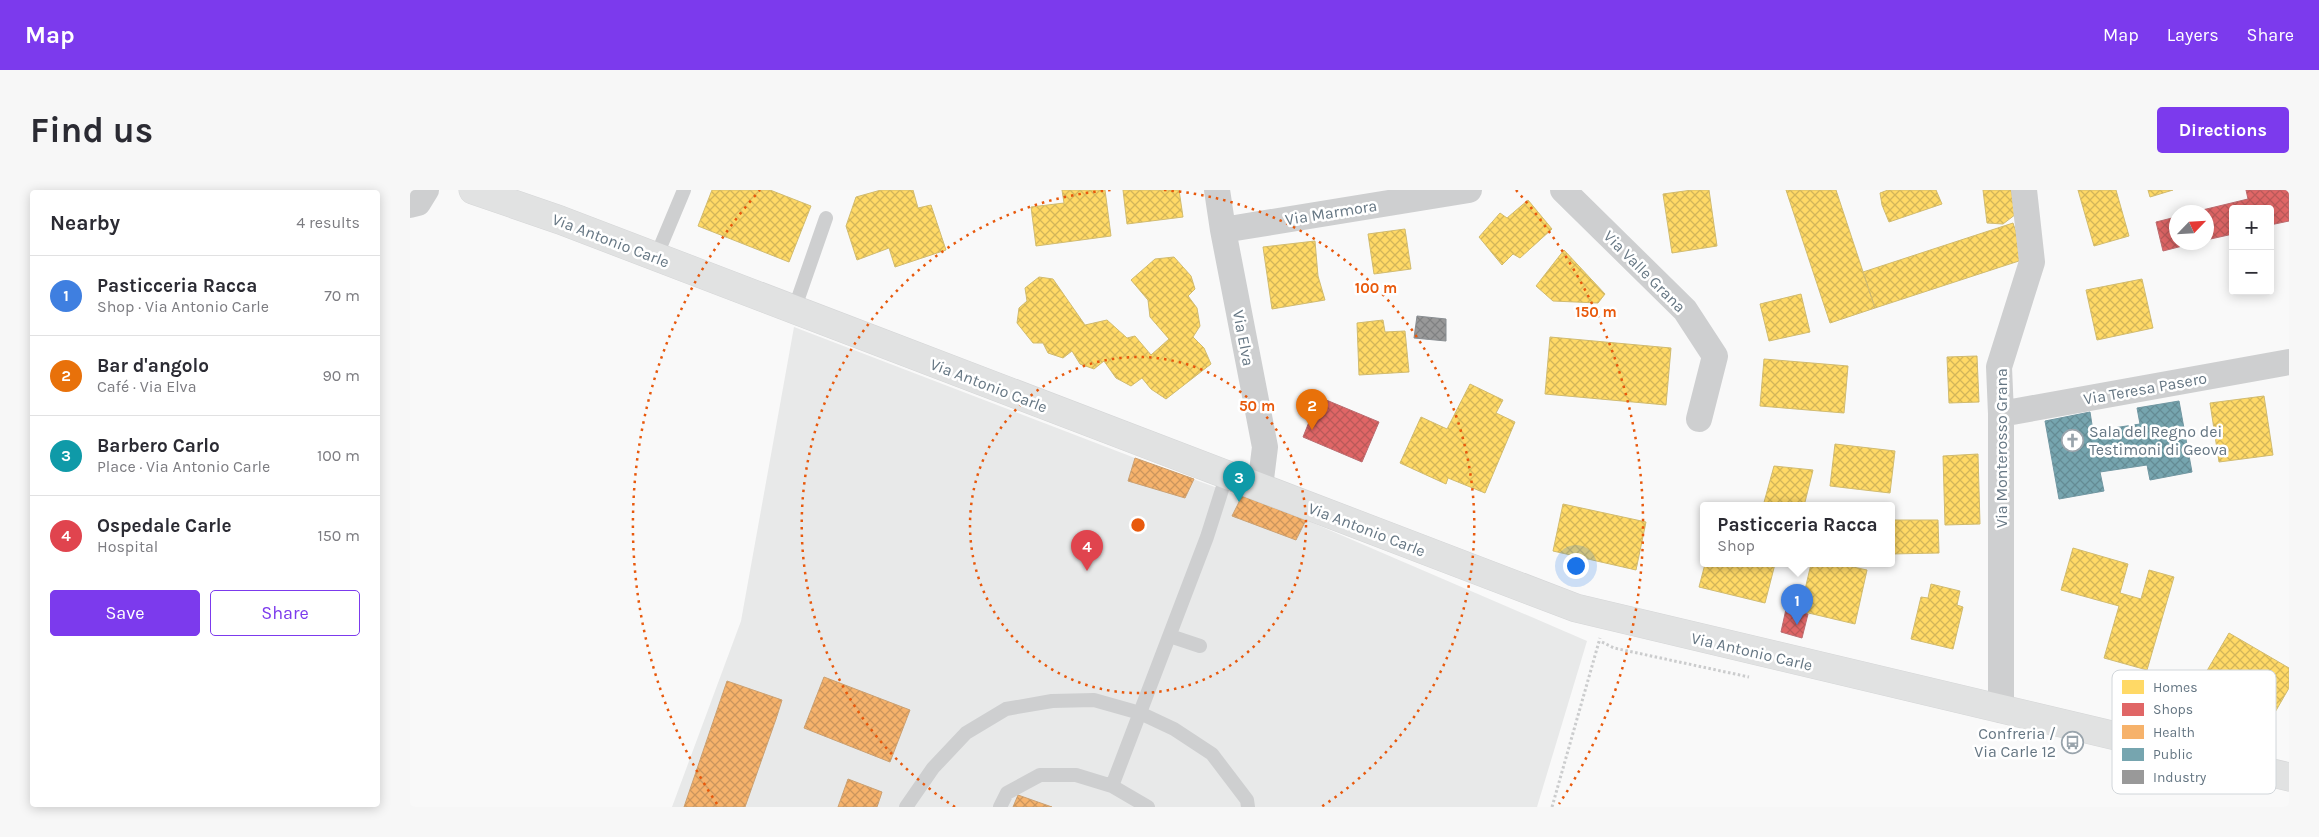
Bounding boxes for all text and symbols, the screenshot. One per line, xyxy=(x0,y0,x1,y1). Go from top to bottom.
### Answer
text: Map xyxy=(25,21,75,49)
text: Map xyxy=(2103,24,2139,46)
text: Layers xyxy=(2167,24,2219,46)
text: Share xyxy=(2247,24,2294,46)
button: Directions xyxy=(2157,107,2289,153)
text: Find us xyxy=(30,110,153,151)
street label: Via Marmora xyxy=(1284,196,1378,229)
north arrow xyxy=(2169,205,2214,250)
map controls xyxy=(2229,205,2274,295)
button: + xyxy=(2229,205,2274,250)
street label: Via Antonio Carle xyxy=(550,209,672,272)
text: Nearby xyxy=(50,211,120,235)
text: 4 results xyxy=(296,213,360,232)
street label: Via Valle Grana xyxy=(1600,226,1690,316)
button: − xyxy=(2229,250,2274,295)
text: Pasticceria Racca xyxy=(97,275,257,297)
text: 100 m xyxy=(1355,279,1397,297)
text: 1 xyxy=(63,286,69,305)
text: 70 m xyxy=(324,286,360,305)
text: Shop · Via Antonio Carle xyxy=(97,297,269,316)
text: 150 m xyxy=(1575,303,1617,321)
street label: Via Elva xyxy=(1229,308,1258,368)
street label: Via Antonio Carle xyxy=(928,354,1050,417)
text: Bar d'angolo xyxy=(97,355,209,377)
text: 2 xyxy=(61,366,71,385)
text: 90 m xyxy=(322,366,360,385)
street label: Via Monterosso Grana xyxy=(1992,368,2011,528)
street label: Via Teresa Pasero xyxy=(2082,368,2208,409)
text: Café · Via Elva xyxy=(97,377,196,396)
pin: 2 xyxy=(1296,389,1328,430)
text: 50 m xyxy=(1239,397,1275,415)
place label: Sala del Regno dei Testimoni di Geova xyxy=(2089,422,2227,459)
church icon: Sala del Regno dei Testimoni di Geova xyxy=(2061,428,2085,452)
text: Barbero Carlo xyxy=(97,435,220,457)
text: 3 xyxy=(61,446,71,465)
text: 100 m xyxy=(317,446,360,465)
text: Place · Via Antonio Carle xyxy=(97,457,270,476)
pin: 3 xyxy=(1223,461,1255,502)
street label: Via Antonio Carle xyxy=(1306,498,1428,561)
popup xyxy=(1700,502,1895,567)
text: Pasticceria Racca xyxy=(1717,514,1878,536)
text: Ospedale Carle xyxy=(97,515,232,537)
centre of rings xyxy=(1129,516,1147,534)
text: 4 xyxy=(61,526,71,545)
text: 150 m xyxy=(317,526,360,545)
pin: 4 xyxy=(1071,530,1103,571)
text: Shop xyxy=(1717,536,1755,555)
text: Hospital xyxy=(97,537,158,556)
your location xyxy=(1563,553,1589,579)
pin: 1 xyxy=(1781,584,1813,625)
button: Save xyxy=(50,590,200,636)
button: Share xyxy=(210,590,360,636)
street label: Via Antonio Carle xyxy=(1689,628,1814,675)
legend xyxy=(2112,670,2276,794)
text: Homes xyxy=(2153,679,2198,696)
text: Shops xyxy=(2153,701,2193,718)
place label: Confreria / Via Carle 12 xyxy=(1974,724,2056,761)
text: Health xyxy=(2153,724,2195,741)
bus stop icon: Confreria / Via Carle 12 xyxy=(2060,730,2084,754)
text: Public xyxy=(2153,746,2193,763)
text: Industry xyxy=(2153,769,2207,786)

